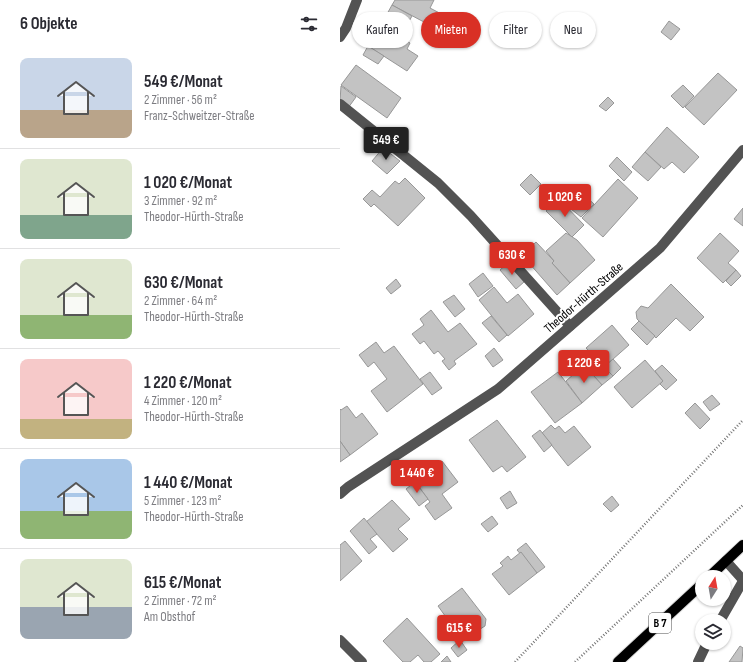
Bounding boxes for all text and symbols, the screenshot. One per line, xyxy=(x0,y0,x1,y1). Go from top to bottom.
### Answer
chip: Kaufen xyxy=(352,12,413,48)
chip: Mieten xyxy=(421,12,481,48)
chip: Filter xyxy=(489,12,542,48)
chip: Neu xyxy=(550,12,596,48)
icon: filters xyxy=(298,13,320,35)
text: 6 Objekte xyxy=(20,14,78,34)
text: 549 €/Monat xyxy=(144,72,223,92)
icon: home xyxy=(52,74,100,122)
text: 2 Zimmer · 56 m² xyxy=(144,92,217,108)
text: Franz-Schweitzer-Straße xyxy=(144,108,254,124)
pin: 549 € xyxy=(358,127,414,161)
text: 549 € xyxy=(373,132,399,148)
text: 1 020 €/Monat xyxy=(144,173,232,193)
icon: home xyxy=(52,175,100,223)
pin: 1 020 € xyxy=(528,184,602,218)
text: 1 020 € xyxy=(548,189,582,205)
text: 3 Zimmer · 92 m² xyxy=(144,193,217,209)
text: Theodor-Hürth-Straße xyxy=(144,209,244,225)
pin: 630 € xyxy=(484,242,540,276)
text: 630 € xyxy=(499,247,525,263)
street label: Theodor-Hürth-Straße xyxy=(541,259,626,336)
text: 630 €/Monat xyxy=(144,273,223,293)
icon: home xyxy=(52,275,100,323)
text: 2 Zimmer · 64 m² xyxy=(144,293,217,309)
text: Theodor-Hürth-Straße xyxy=(144,309,244,325)
pin: 1 220 € xyxy=(547,350,621,384)
text: 1 220 € xyxy=(567,355,601,371)
text: 1 220 €/Monat xyxy=(144,373,232,393)
icon: home xyxy=(52,375,100,423)
text: 4 Zimmer · 120 m² xyxy=(144,393,222,409)
text: Theodor-Hürth-Straße xyxy=(144,409,244,425)
pin: 1 440 € xyxy=(380,460,454,494)
text: 1 440 € xyxy=(400,465,434,481)
text: 1 440 €/Monat xyxy=(144,473,232,493)
icon: home xyxy=(52,475,100,523)
text: 5 Zimmer · 123 m² xyxy=(144,493,221,509)
text: Theodor-Hürth-Straße xyxy=(144,509,244,525)
north arrow xyxy=(695,570,731,606)
map controls xyxy=(695,570,731,650)
text: 615 €/Monat xyxy=(144,573,221,593)
icon: home xyxy=(52,575,100,623)
text: 2 Zimmer · 72 m² xyxy=(144,593,217,609)
text: Am Obsthof xyxy=(144,609,195,625)
road number: B 7 xyxy=(649,613,671,633)
button: layers xyxy=(695,614,731,650)
pin: 615 € xyxy=(431,615,487,649)
text: 615 € xyxy=(446,620,472,636)

